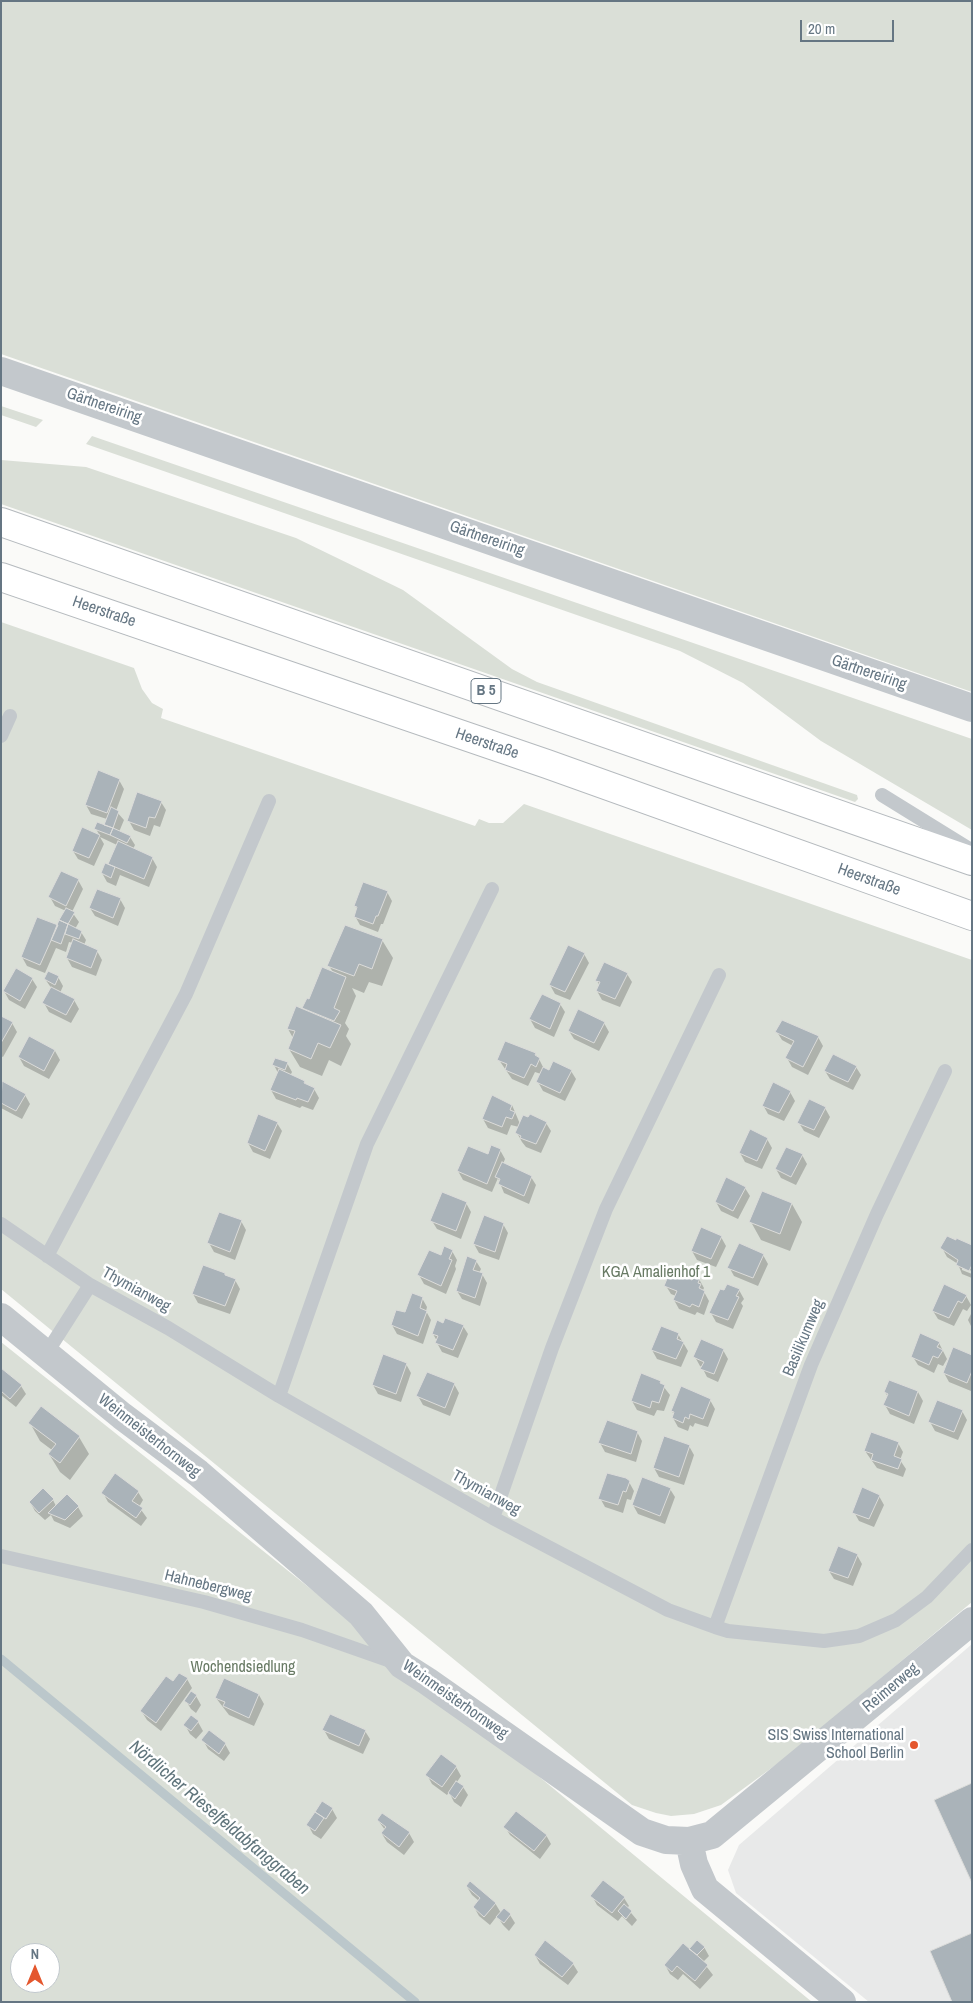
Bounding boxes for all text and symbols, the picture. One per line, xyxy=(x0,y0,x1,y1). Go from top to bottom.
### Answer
scale bar xyxy=(803,10,897,42)
text: 20 m xyxy=(808,18,835,39)
street label: Gärtnereiring xyxy=(64,384,144,428)
street label: Gärtnereiring xyxy=(447,517,527,561)
street label: Heerstraße xyxy=(70,592,138,632)
street label: Gärtnereiring xyxy=(829,651,909,695)
road number: B 5 xyxy=(471,678,501,704)
street label: Heerstraße xyxy=(453,724,521,764)
street label: Heerstraße xyxy=(835,860,903,900)
street label: Thymianweg xyxy=(99,1263,173,1317)
park label: KGA Amalienhof 1 xyxy=(602,1263,710,1283)
street label: Basilikumweg xyxy=(779,1297,829,1379)
street label: Weinmeisterhornweg xyxy=(94,1390,204,1482)
street label: Thymianweg xyxy=(449,1466,523,1520)
street label: Hahnebergweg xyxy=(163,1566,253,1606)
street label: Weinmeisterhornweg xyxy=(399,1656,511,1744)
park label: Wochendsiedlung xyxy=(191,1658,295,1678)
street label: Reimerweg xyxy=(859,1659,923,1717)
place label: SIS Swiss International School Berlin xyxy=(768,1726,904,1764)
water label: Nördlicher Rieselfeldabfanggraben xyxy=(124,1736,314,1900)
marker: SIS Swiss International School Berlin xyxy=(908,1739,920,1751)
north arrow xyxy=(10,1943,60,1993)
text: N xyxy=(31,1945,39,1963)

